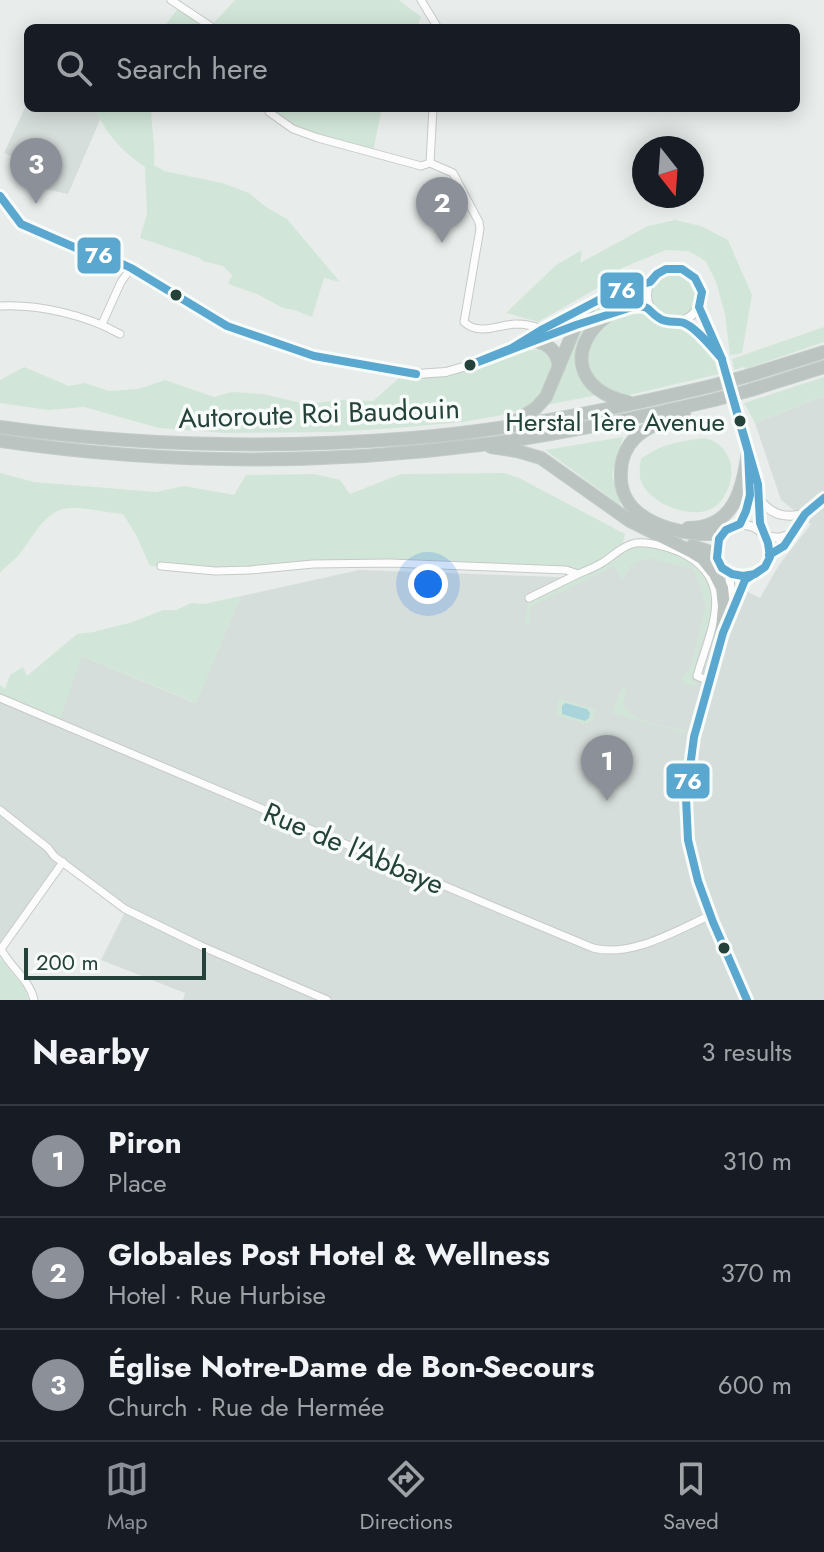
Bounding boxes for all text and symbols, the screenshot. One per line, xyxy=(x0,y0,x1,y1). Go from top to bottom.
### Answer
search box xyxy=(24,24,800,112)
icon: search xyxy=(52,46,96,90)
text: Search here xyxy=(116,47,268,90)
north arrow xyxy=(632,136,704,208)
pin: 3 xyxy=(10,138,62,204)
pin: 2 xyxy=(416,177,468,243)
line badge: 76 xyxy=(76,236,122,275)
text: 76 xyxy=(85,239,113,271)
line badge: 76 xyxy=(599,271,645,310)
text: 76 xyxy=(608,274,636,306)
unlabelled marker xyxy=(168,287,184,303)
unlabelled marker xyxy=(462,357,478,373)
street label: Autoroute Roi Baudouin xyxy=(178,388,461,439)
place label: Herstal 1ère Avenue xyxy=(505,403,725,441)
marker: Herstal 1ère Avenue xyxy=(732,413,748,429)
your location xyxy=(408,564,448,604)
pin: 1 xyxy=(581,735,633,801)
line badge: 76 xyxy=(665,762,711,800)
text: 76 xyxy=(674,765,702,797)
street label: Rue de l'Abbaye xyxy=(257,792,450,905)
unlabelled marker xyxy=(716,940,732,956)
scale bar xyxy=(24,944,206,980)
text: 200 m xyxy=(36,946,99,978)
text: Nearby xyxy=(32,1028,149,1077)
text: 3 results xyxy=(701,1033,792,1071)
text: Piron xyxy=(108,1121,182,1164)
text: 1 xyxy=(51,1142,65,1180)
text: 310 m xyxy=(722,1142,792,1180)
text: Place xyxy=(108,1164,167,1202)
text: Globales Post Hotel & Wellness xyxy=(108,1233,550,1276)
text: 2 xyxy=(49,1254,67,1292)
text: 370 m xyxy=(721,1254,792,1292)
text: Hotel · Rue Hurbise xyxy=(108,1276,326,1314)
text: Église Notre-Dame de Bon-Secours xyxy=(108,1345,594,1388)
text: 3 xyxy=(50,1366,66,1404)
text: 600 m xyxy=(718,1366,792,1404)
text: Church · Rue de Hermée xyxy=(108,1388,384,1426)
tab: Map xyxy=(105,1457,149,1537)
tab: Directions xyxy=(360,1457,453,1537)
tab: Saved xyxy=(663,1457,719,1537)

